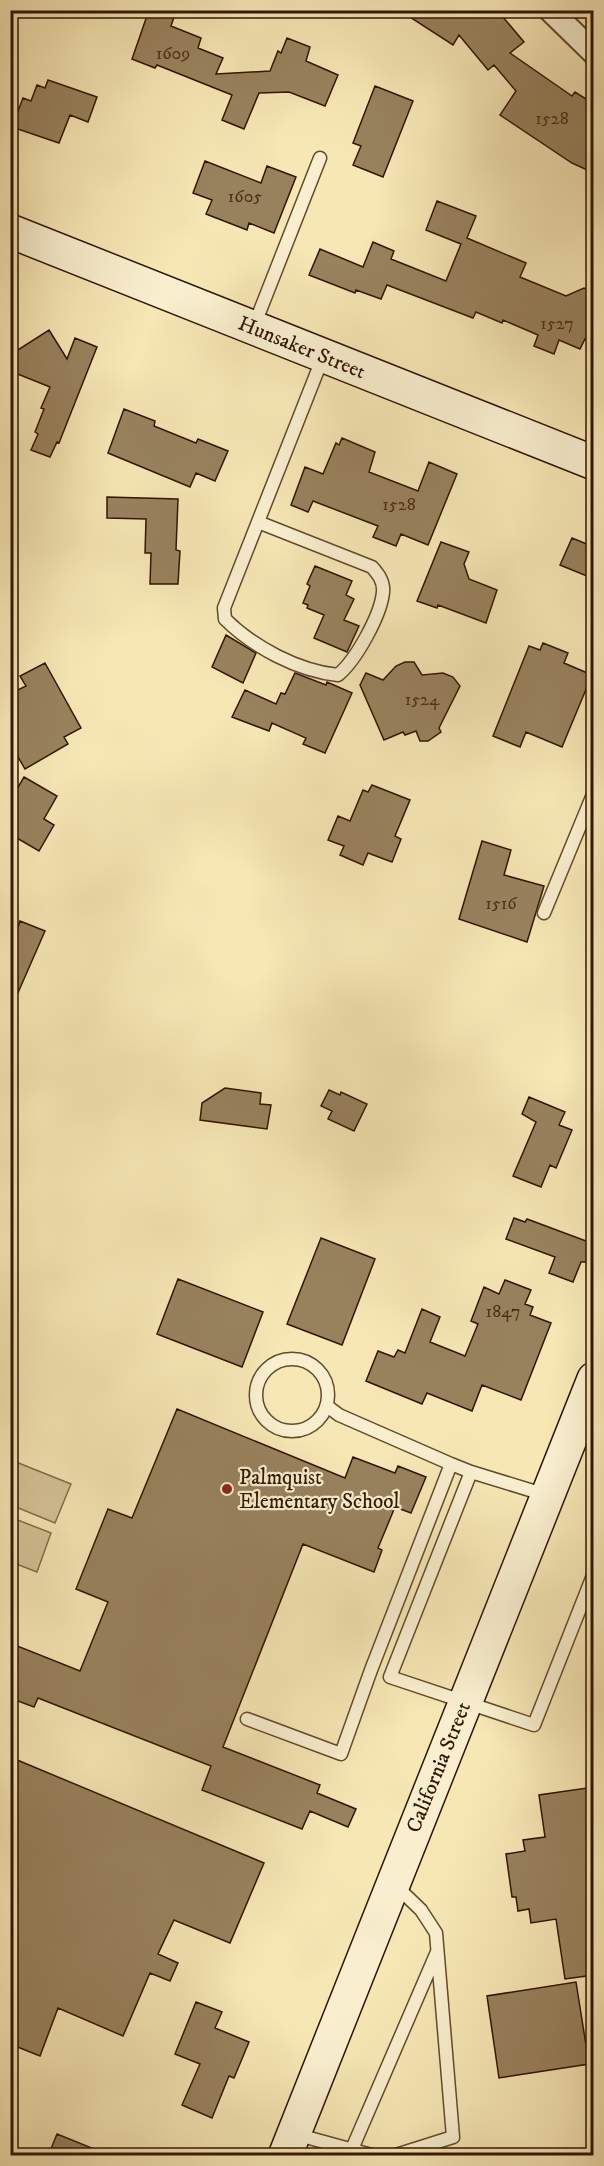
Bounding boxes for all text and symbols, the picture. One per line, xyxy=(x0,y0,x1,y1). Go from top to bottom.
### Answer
house number: 1609 xyxy=(156,43,190,65)
house number: 1528 xyxy=(535,108,569,130)
house number: 1605 xyxy=(228,186,262,208)
street label: Hunsaker Street xyxy=(234,311,369,385)
house number: 1527 xyxy=(540,313,574,335)
house number: 1528 xyxy=(382,494,416,516)
house number: 1524 xyxy=(405,689,440,711)
house number: 1516 xyxy=(485,893,517,915)
house number: 1847 xyxy=(486,1301,520,1323)
place label: Palmquist Elementary School xyxy=(239,1465,400,1515)
marker: Palmquist Elementary School xyxy=(220,1482,234,1496)
street label: California Street xyxy=(401,1698,477,1837)

